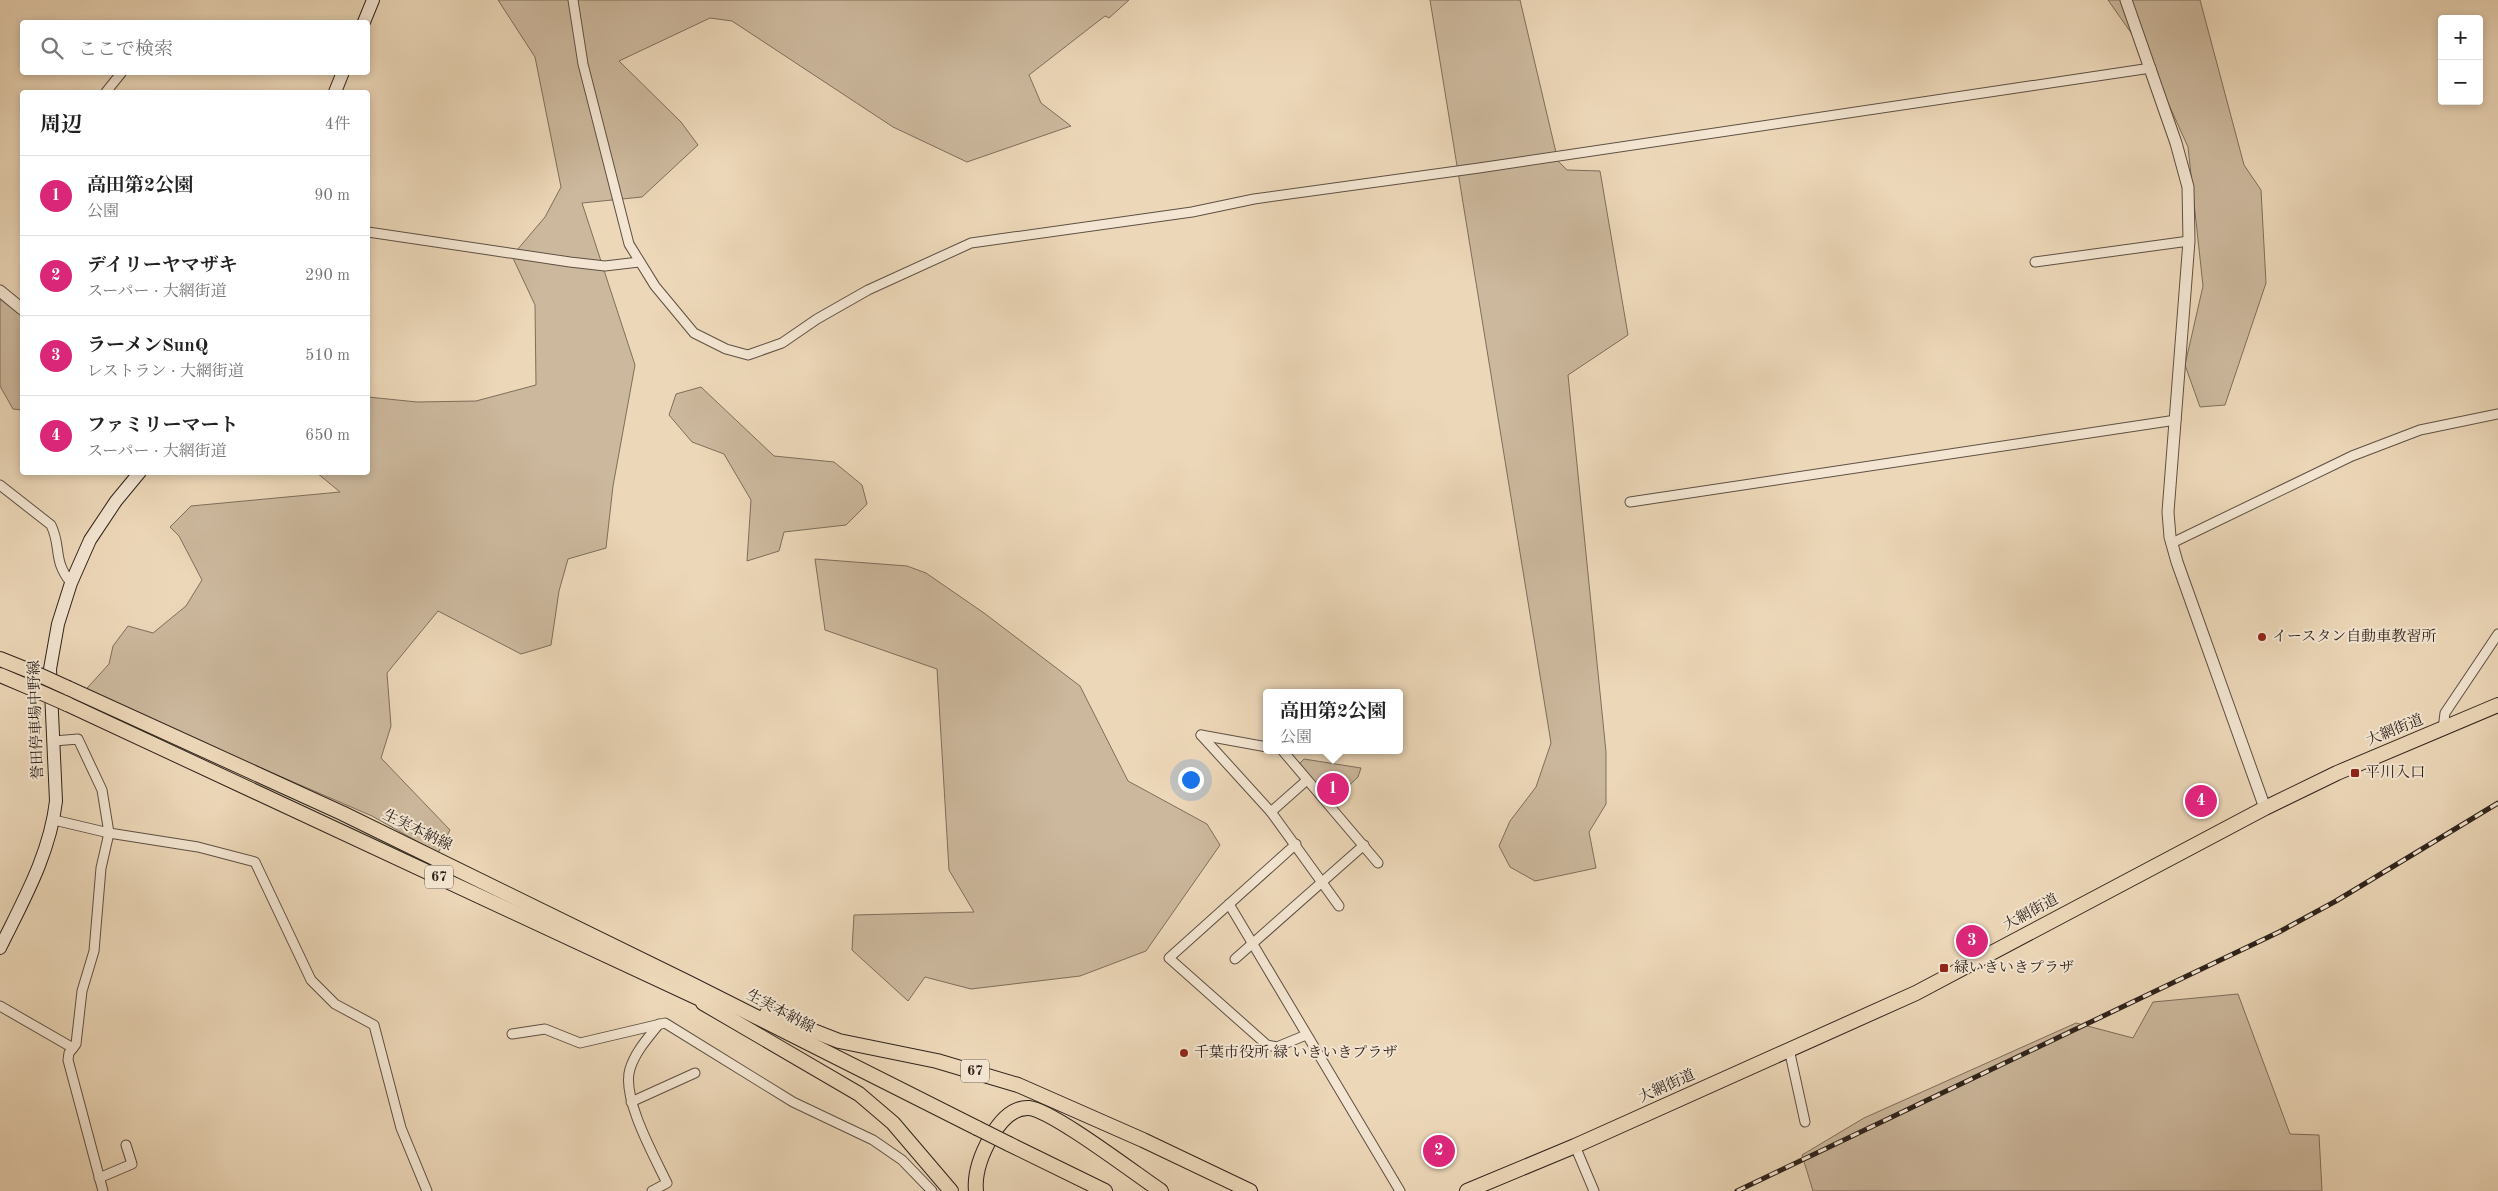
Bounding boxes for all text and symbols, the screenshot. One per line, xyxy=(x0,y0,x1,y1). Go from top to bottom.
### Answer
map controls xyxy=(2438,15,2483,105)
button: + xyxy=(2438,15,2483,60)
search box xyxy=(20,20,370,75)
icon: search xyxy=(38,34,66,62)
text: ここで検索 xyxy=(78,41,173,60)
button: − xyxy=(2438,60,2483,105)
text: 周辺 xyxy=(40,115,82,136)
text: 4件 xyxy=(325,117,350,133)
text: 高田第2公園 xyxy=(87,177,193,196)
text: 1 xyxy=(51,188,61,204)
text: 90 m xyxy=(314,188,350,204)
text: 公園 xyxy=(87,204,119,220)
text: デイリーヤマザキ xyxy=(87,257,238,276)
text: 2 xyxy=(51,268,61,284)
text: 290 m xyxy=(305,268,350,284)
text: スーパー · 大網街道 xyxy=(87,284,227,300)
text: ラーメンSunQ xyxy=(87,337,208,356)
text: 3 xyxy=(51,348,61,364)
text: 510 m xyxy=(305,348,350,364)
text: レストラン · 大網街道 xyxy=(87,364,244,380)
text: ファミリーマート xyxy=(87,417,239,436)
text: 4 xyxy=(51,428,61,444)
text: 650 m xyxy=(305,428,350,444)
text: スーパー · 大網街道 xyxy=(87,444,227,460)
place label: イースタン自動車教習所 xyxy=(2272,628,2436,645)
marker: イースタン自動車教習所 xyxy=(2256,631,2268,643)
street label: 誉田停車場中野線 xyxy=(25,660,47,780)
popup xyxy=(1263,689,1403,754)
text: 高田第2公園 xyxy=(1280,703,1386,722)
street label: 大網街道 xyxy=(2364,711,2426,749)
text: 公園 xyxy=(1280,730,1312,746)
place label: 平川入口 xyxy=(2365,764,2425,781)
your location xyxy=(1178,767,1204,793)
marker: 平川入口 xyxy=(2349,767,2361,779)
pin: 1 xyxy=(1317,770,1349,808)
pin: 4 xyxy=(2185,782,2217,820)
street label: 生実本納線 xyxy=(380,806,455,854)
road number: 67 xyxy=(425,866,453,889)
street label: 大網街道 xyxy=(2000,891,2061,934)
pin: 3 xyxy=(1956,922,1988,960)
place label: 緑いきいきプラザ xyxy=(1954,959,2074,976)
marker: 緑いきいきプラザ xyxy=(1938,962,1950,974)
street label: 生実本納線 xyxy=(743,986,818,1036)
place label: 千葉市役所 緑 いきいきプラザ xyxy=(1194,1044,1397,1061)
marker: 千葉市役所 緑 いきいきプラザ xyxy=(1178,1047,1190,1059)
road number: 67 xyxy=(961,1060,989,1082)
street label: 大網街道 xyxy=(1636,1066,1697,1106)
pin: 2 xyxy=(1423,1132,1455,1170)

